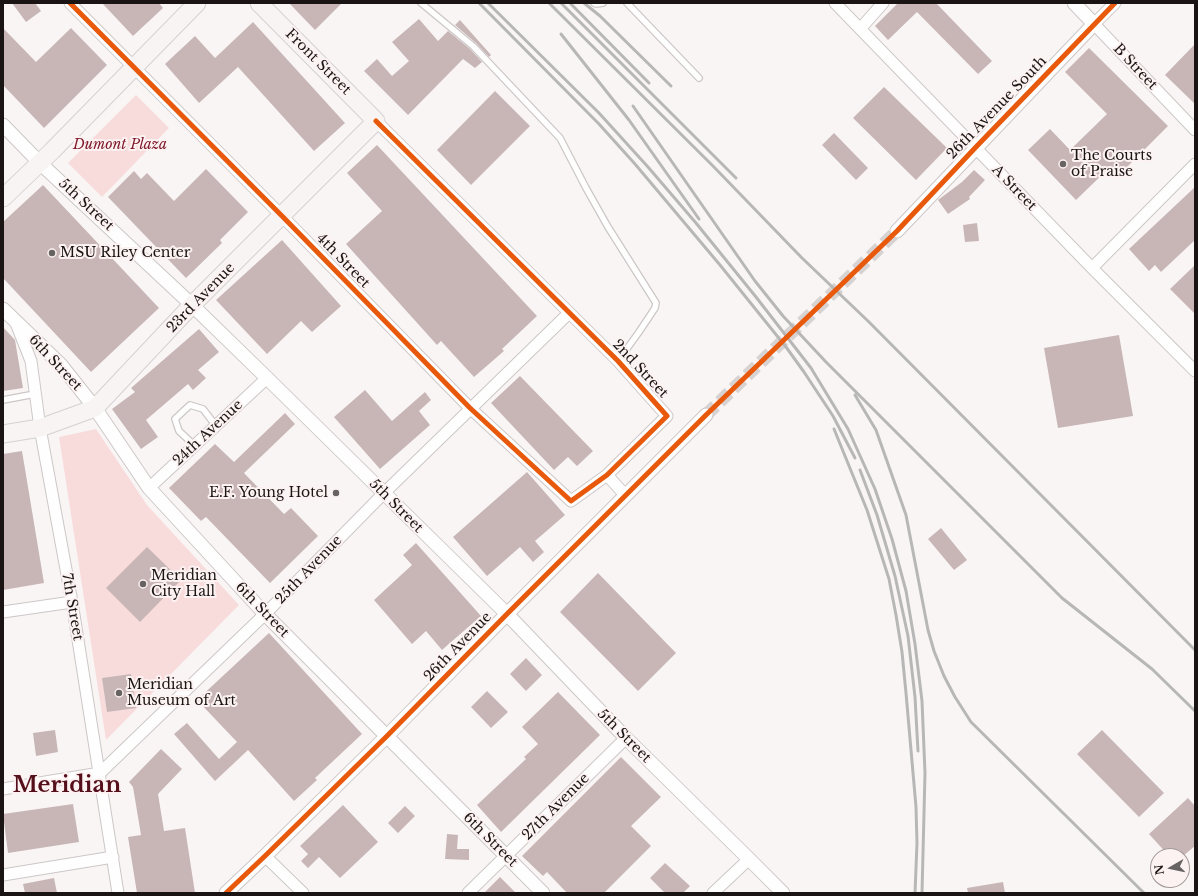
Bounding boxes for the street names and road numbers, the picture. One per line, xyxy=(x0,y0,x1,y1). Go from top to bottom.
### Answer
street label: Front Street xyxy=(282,26,354,98)
street label: B Street xyxy=(1109,40,1161,94)
street label: 26th Avenue South xyxy=(944,53,1050,163)
street label: A Street xyxy=(988,162,1040,214)
street label: 5th Street xyxy=(55,175,117,235)
street label: 4th Street xyxy=(313,230,373,292)
street label: 23rd Avenue xyxy=(164,260,238,336)
street label: 6th Street xyxy=(25,332,85,394)
street label: 2nd Street xyxy=(609,336,671,402)
street label: 24th Avenue xyxy=(170,396,246,470)
street label: 5th Street xyxy=(366,476,426,536)
street label: 25th Avenue xyxy=(272,532,346,608)
street label: 7th Street xyxy=(58,572,86,642)
street label: 6th Street xyxy=(232,579,292,641)
street label: 26th Avenue xyxy=(421,609,495,685)
street label: 5th Street xyxy=(594,706,654,766)
street label: 27th Avenue xyxy=(519,770,593,844)
street label: 6th Street xyxy=(459,809,521,871)

